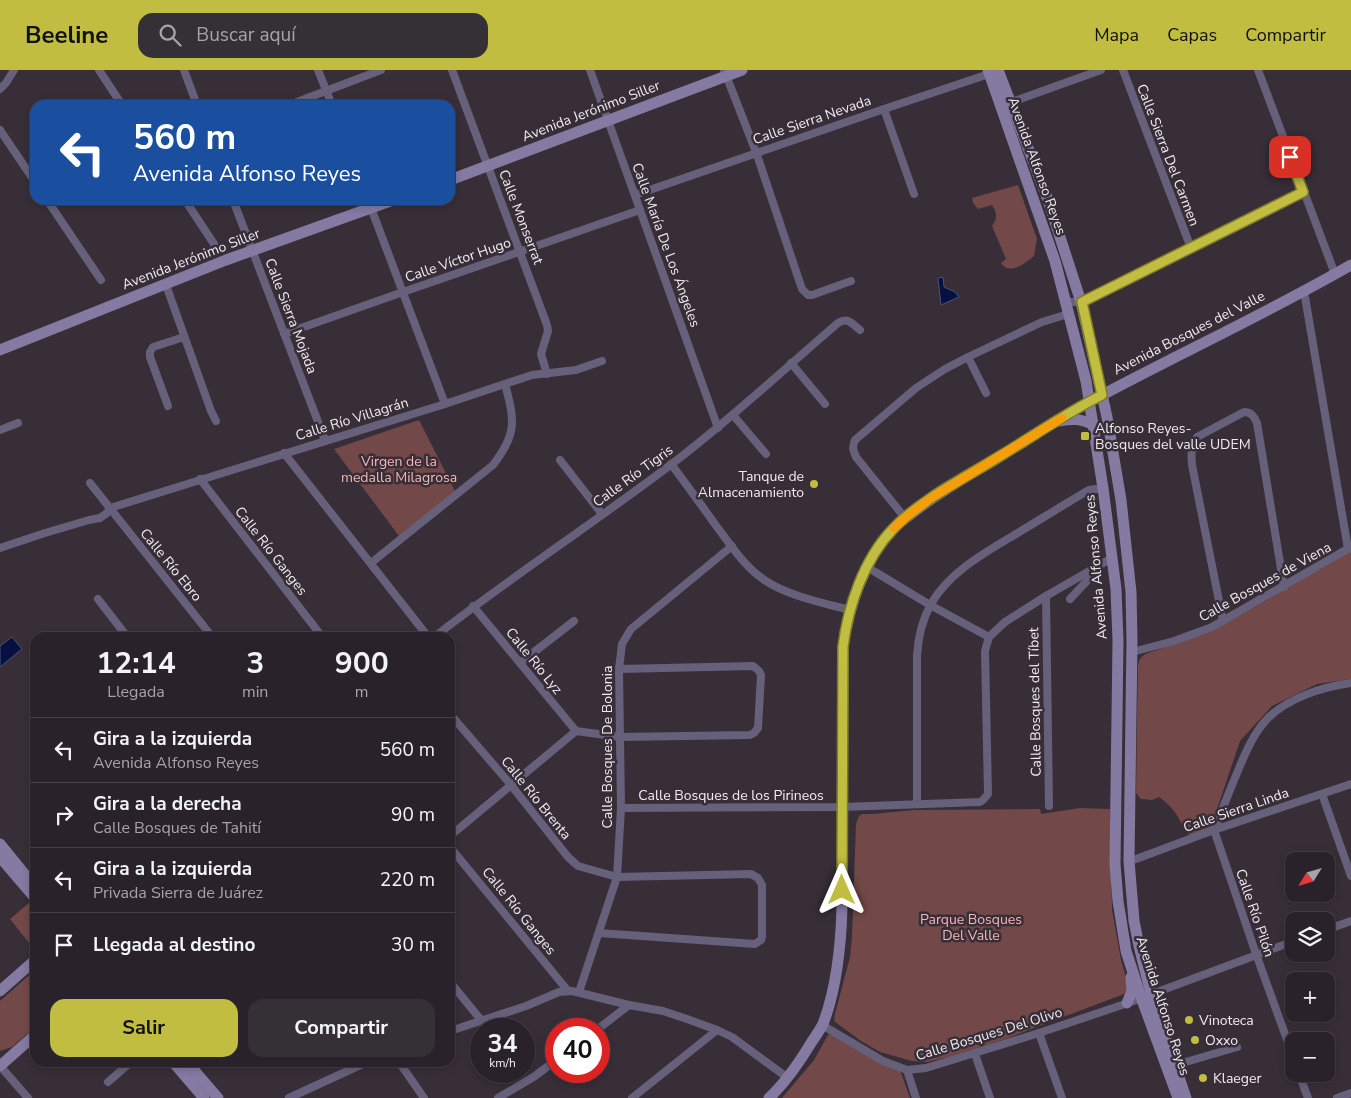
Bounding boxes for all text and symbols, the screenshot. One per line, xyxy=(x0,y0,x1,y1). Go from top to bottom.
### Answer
search box xyxy=(138,13,488,58)
text: Beeline xyxy=(25,19,108,51)
icon: search xyxy=(156,21,184,49)
text: Buscar aquí xyxy=(196,22,296,48)
text: Mapa xyxy=(1094,23,1139,47)
text: Capas xyxy=(1167,23,1217,47)
text: Compartir xyxy=(1245,23,1326,47)
street label: Avenida Jerónimo Siller xyxy=(519,76,663,146)
street label: Calle Sierra Del Carmen xyxy=(1132,81,1204,229)
street label: Calle Sierra Nevada xyxy=(750,91,874,149)
street label: Avenida Alfonso Reyes xyxy=(1003,95,1071,238)
text: 560 m xyxy=(133,114,236,161)
icon: left xyxy=(50,120,115,185)
pin xyxy=(1269,136,1311,178)
icon: arrive xyxy=(1276,143,1304,171)
text: Avenida Alfonso Reyes xyxy=(133,159,361,189)
street label: Calle María De Los Ángeles xyxy=(627,160,705,330)
street label: Calle Monserrat xyxy=(494,167,548,267)
street label: Avenida Jerónimo Siller xyxy=(119,224,263,294)
street label: Calle Víctor Hugo xyxy=(402,233,514,287)
street label: Calle Sierra Mojada xyxy=(260,256,322,376)
street label: Avenida Bosques del Valle xyxy=(1110,286,1268,380)
street label: Calle Río Villagrán xyxy=(293,393,411,445)
place label: Alfonso Reyes- Bosques del valle UDEM xyxy=(1095,419,1251,454)
marker: Alfonso Reyes- Bosques del valle UDEM xyxy=(1079,430,1091,442)
street label: Calle Río Tigris xyxy=(589,440,677,512)
park label: Virgen de la medalla Milagrosa xyxy=(341,452,457,487)
place label: Tanque de Almacenamiento xyxy=(698,467,804,502)
marker: Tanque de Almacenamiento xyxy=(808,478,820,490)
street label: Avenida Alfonso Reyes xyxy=(1080,494,1112,640)
street label: Calle Río Ganges xyxy=(230,503,312,600)
street label: Calle Río Ebro xyxy=(136,524,206,606)
street label: Calle Bosques de Viena xyxy=(1195,538,1335,626)
street label: Calle Río Lyz xyxy=(501,624,567,699)
street label: Calle Bosques del Tíbet xyxy=(1024,627,1046,777)
text: 12:14 xyxy=(96,643,176,684)
text: 3 xyxy=(246,643,264,684)
text: 900 xyxy=(335,643,389,684)
street label: Calle Bosques De Bolonia xyxy=(598,666,617,828)
text: Llegada xyxy=(107,681,165,703)
text: min xyxy=(242,681,268,703)
text: m xyxy=(355,681,369,703)
text: Gira a la izquierda xyxy=(93,726,252,752)
icon: left xyxy=(50,736,78,764)
text: 560 m xyxy=(380,737,435,763)
text: Avenida Alfonso Reyes xyxy=(93,752,259,774)
street label: Calle Río Brenta xyxy=(497,752,575,844)
street label: Calle Sierra Linda xyxy=(1181,783,1291,837)
street label: Calle Bosques de los Pirineos xyxy=(638,786,824,805)
text: Gira a la derecha xyxy=(93,791,242,817)
icon: right xyxy=(50,801,78,829)
text: 90 m xyxy=(391,802,435,828)
text: Calle Bosques de Tahití xyxy=(93,817,261,839)
north arrow xyxy=(1285,852,1335,902)
map controls xyxy=(1285,852,1335,1082)
text: Gira a la izquierda xyxy=(93,856,252,882)
street label: Calle Río Ganges xyxy=(478,863,560,959)
position arrow xyxy=(815,863,867,915)
icon: left xyxy=(50,866,78,894)
text: 220 m xyxy=(380,867,435,893)
street label: Calle Río Pilón xyxy=(1231,867,1279,959)
text: Privada Sierra de Juárez xyxy=(93,882,263,904)
park label: Parque Bosques Del Valle xyxy=(920,910,1022,945)
button: layers xyxy=(1285,912,1335,962)
icon: arrive xyxy=(50,931,78,959)
text: Llegada al destino xyxy=(93,932,255,958)
text: 30 m xyxy=(391,932,435,958)
street label: Avenida Alfonso Reyes xyxy=(1132,934,1195,1078)
button: + xyxy=(1285,972,1335,1022)
button: Salir xyxy=(50,999,238,1057)
button: Compartir xyxy=(248,999,435,1057)
street label: Calle Bosques Del Olivo xyxy=(913,1003,1065,1065)
place label: Vinoteca xyxy=(1198,1011,1254,1030)
marker: Vinoteca xyxy=(1183,1014,1195,1026)
speed limit sign: 40 xyxy=(545,1018,610,1083)
text: 34 xyxy=(487,1027,518,1061)
place label: Oxxo xyxy=(1205,1031,1238,1050)
button: − xyxy=(1285,1032,1335,1082)
marker: Oxxo xyxy=(1189,1034,1201,1046)
text: km/h xyxy=(489,1055,516,1071)
place label: Klaeger xyxy=(1213,1069,1261,1088)
marker: Klaeger xyxy=(1197,1072,1209,1084)

